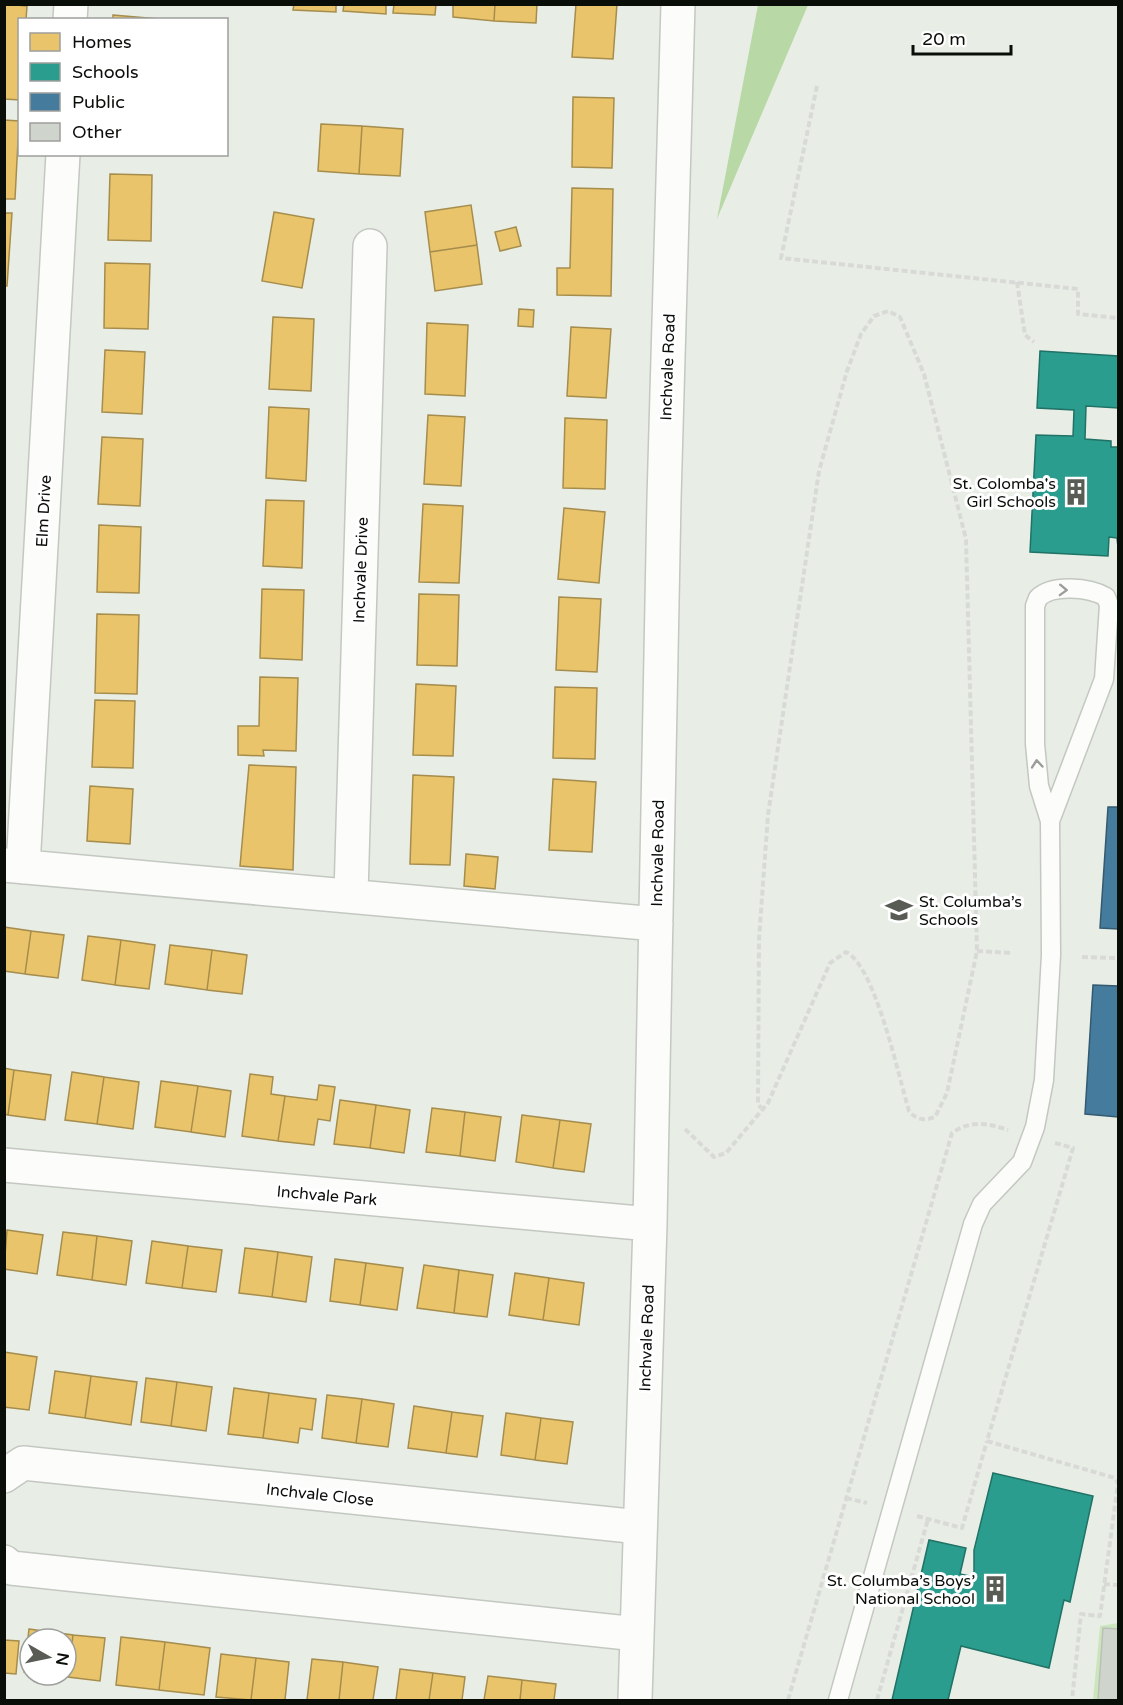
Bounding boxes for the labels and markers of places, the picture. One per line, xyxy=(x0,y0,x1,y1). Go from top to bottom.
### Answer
place label: St. Colomba's Girl Schools xyxy=(953,474,1056,512)
building icon: St. Colomba's Girl Schools xyxy=(1061,477,1091,507)
place label: St. Columba’s Schools xyxy=(919,892,1022,930)
school or university icon: St. Columba’s Schools xyxy=(884,895,914,925)
place label: St. Columba’s Boys’ National School xyxy=(827,1571,975,1609)
building icon: St. Columba’s Boys’ National School xyxy=(980,1574,1010,1604)

